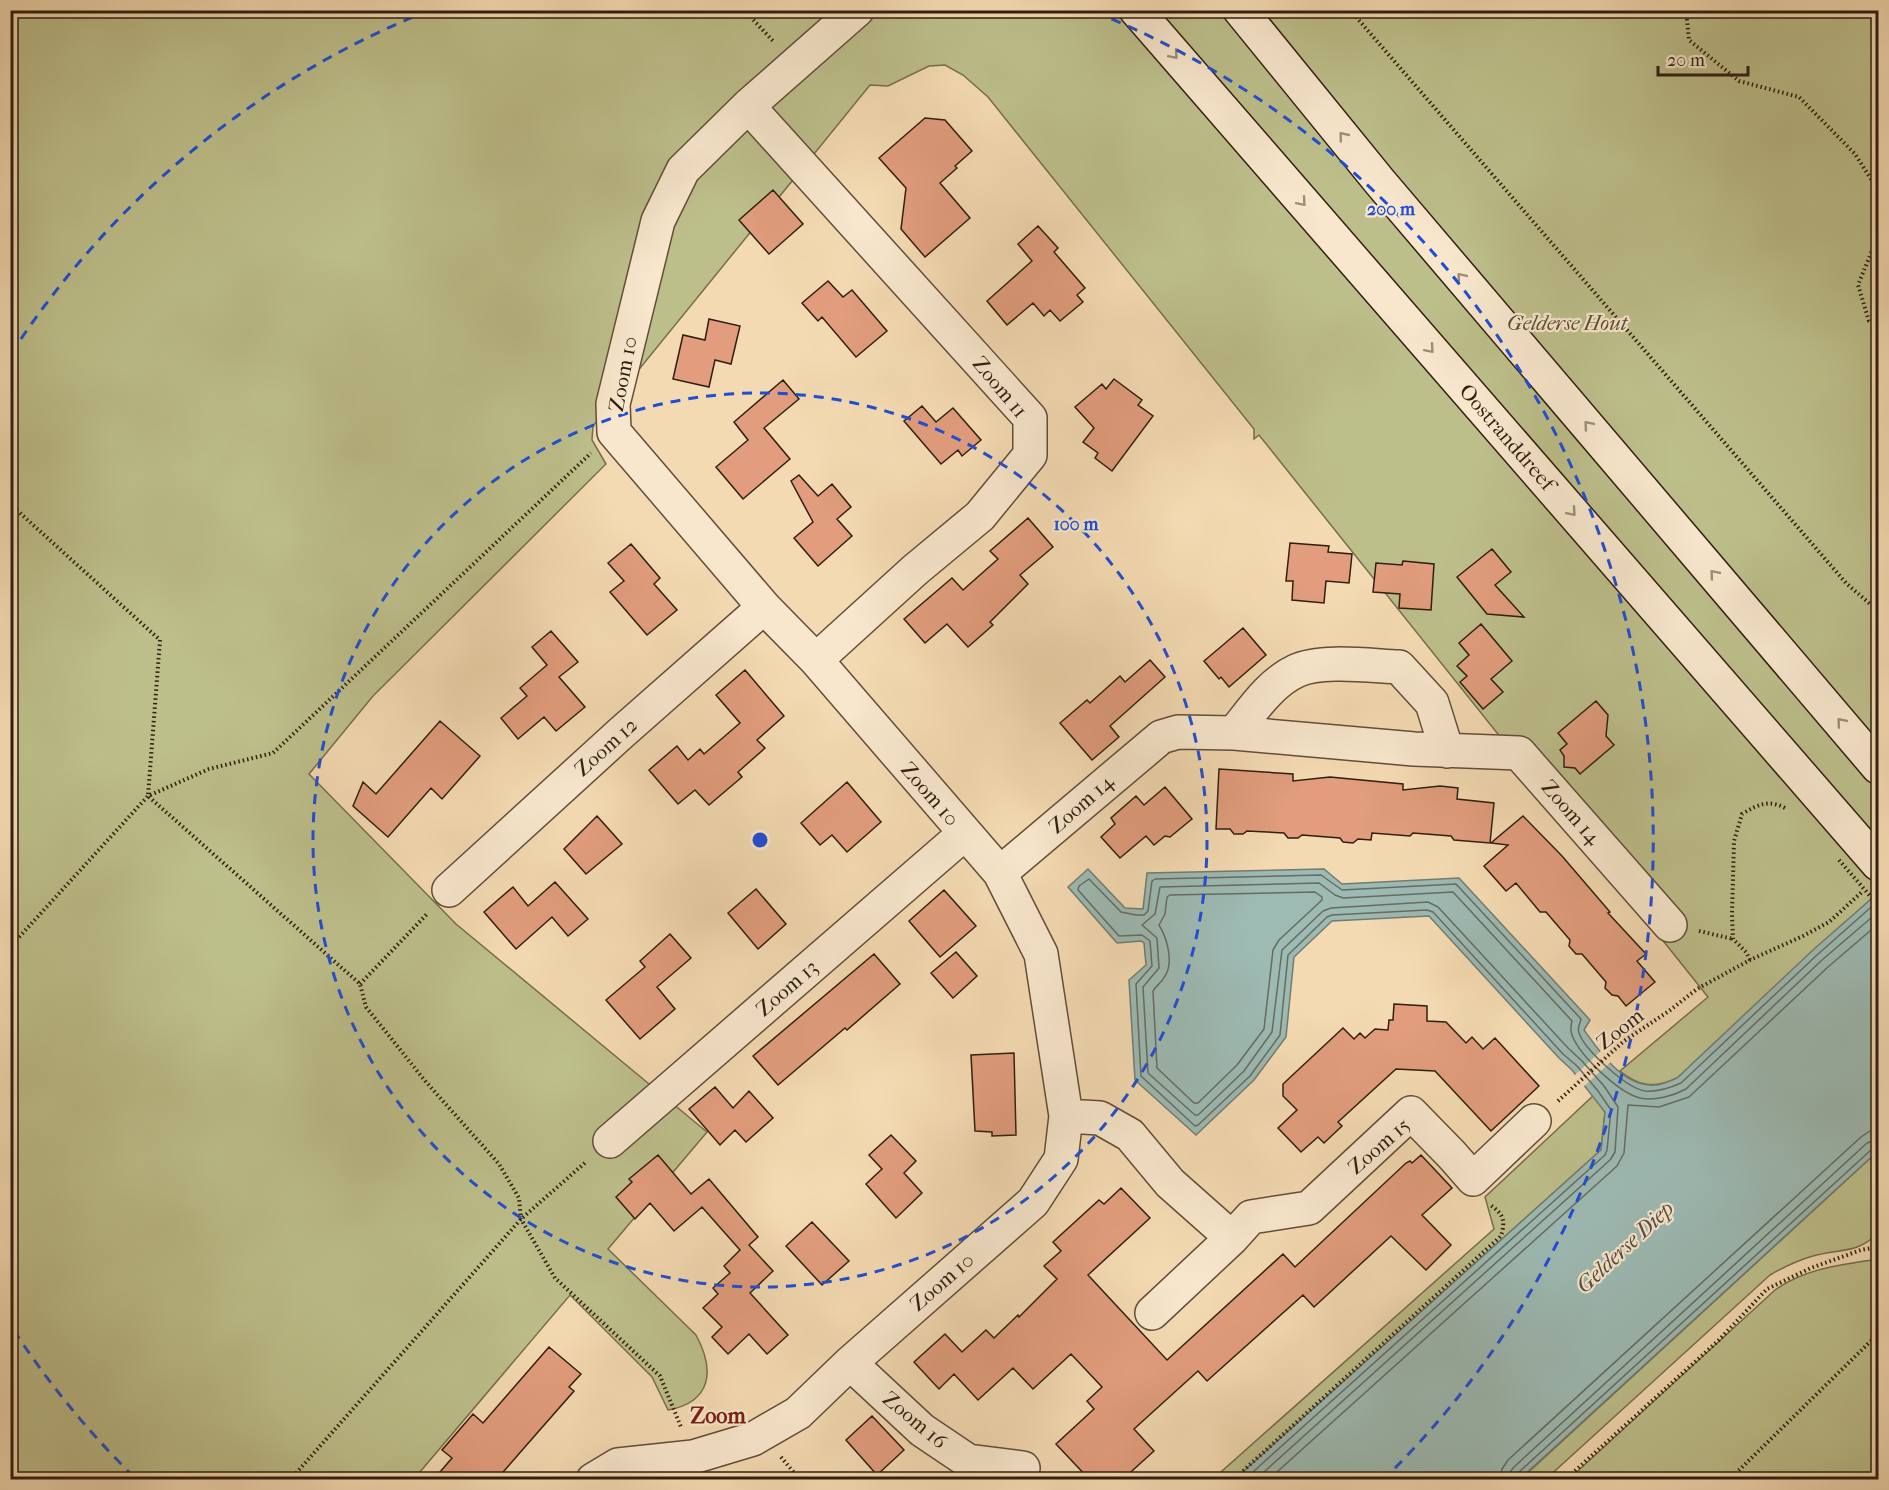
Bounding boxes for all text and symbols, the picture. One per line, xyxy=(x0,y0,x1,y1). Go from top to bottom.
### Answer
scale bar xyxy=(1658,39,1748,77)
one-way arrow xyxy=(1167,48,1178,59)
text: 20 m xyxy=(1667,50,1705,71)
one-way arrow xyxy=(1339,132,1350,143)
one-way arrow xyxy=(1295,195,1306,206)
text: 200 m xyxy=(1367,199,1416,220)
one-way arrow xyxy=(1457,273,1468,284)
park label: Gelderse Hout xyxy=(1507,311,1629,335)
street label: Zoom 10 xyxy=(604,334,642,414)
one-way arrow xyxy=(1423,342,1434,353)
street label: Zoom 11 xyxy=(968,352,1032,422)
street label: Oostranddreef xyxy=(1454,379,1562,498)
one-way arrow xyxy=(1584,421,1595,432)
one-way arrow xyxy=(1565,505,1576,516)
text: 100 m xyxy=(1053,514,1100,535)
one-way arrow xyxy=(1710,570,1721,581)
street label: Zoom 12 xyxy=(570,713,642,781)
one-way arrow xyxy=(1837,718,1848,729)
street label: Zoom 10 xyxy=(896,757,964,831)
street label: Zoom 14 xyxy=(1044,769,1118,838)
street label: Zoom 14 xyxy=(1537,775,1606,849)
centre of rings xyxy=(750,830,770,850)
street label: Zoom 13 xyxy=(751,955,823,1021)
street label: Zoom xyxy=(1592,1003,1649,1055)
street label: Zoom 15 xyxy=(1343,1113,1415,1179)
water label: Gelderse Diep xyxy=(1571,1195,1679,1299)
street label: Zoom 10 xyxy=(905,1248,979,1316)
street label: Zoom 16 xyxy=(878,1386,952,1454)
district label: Zoom xyxy=(690,1403,746,1429)

